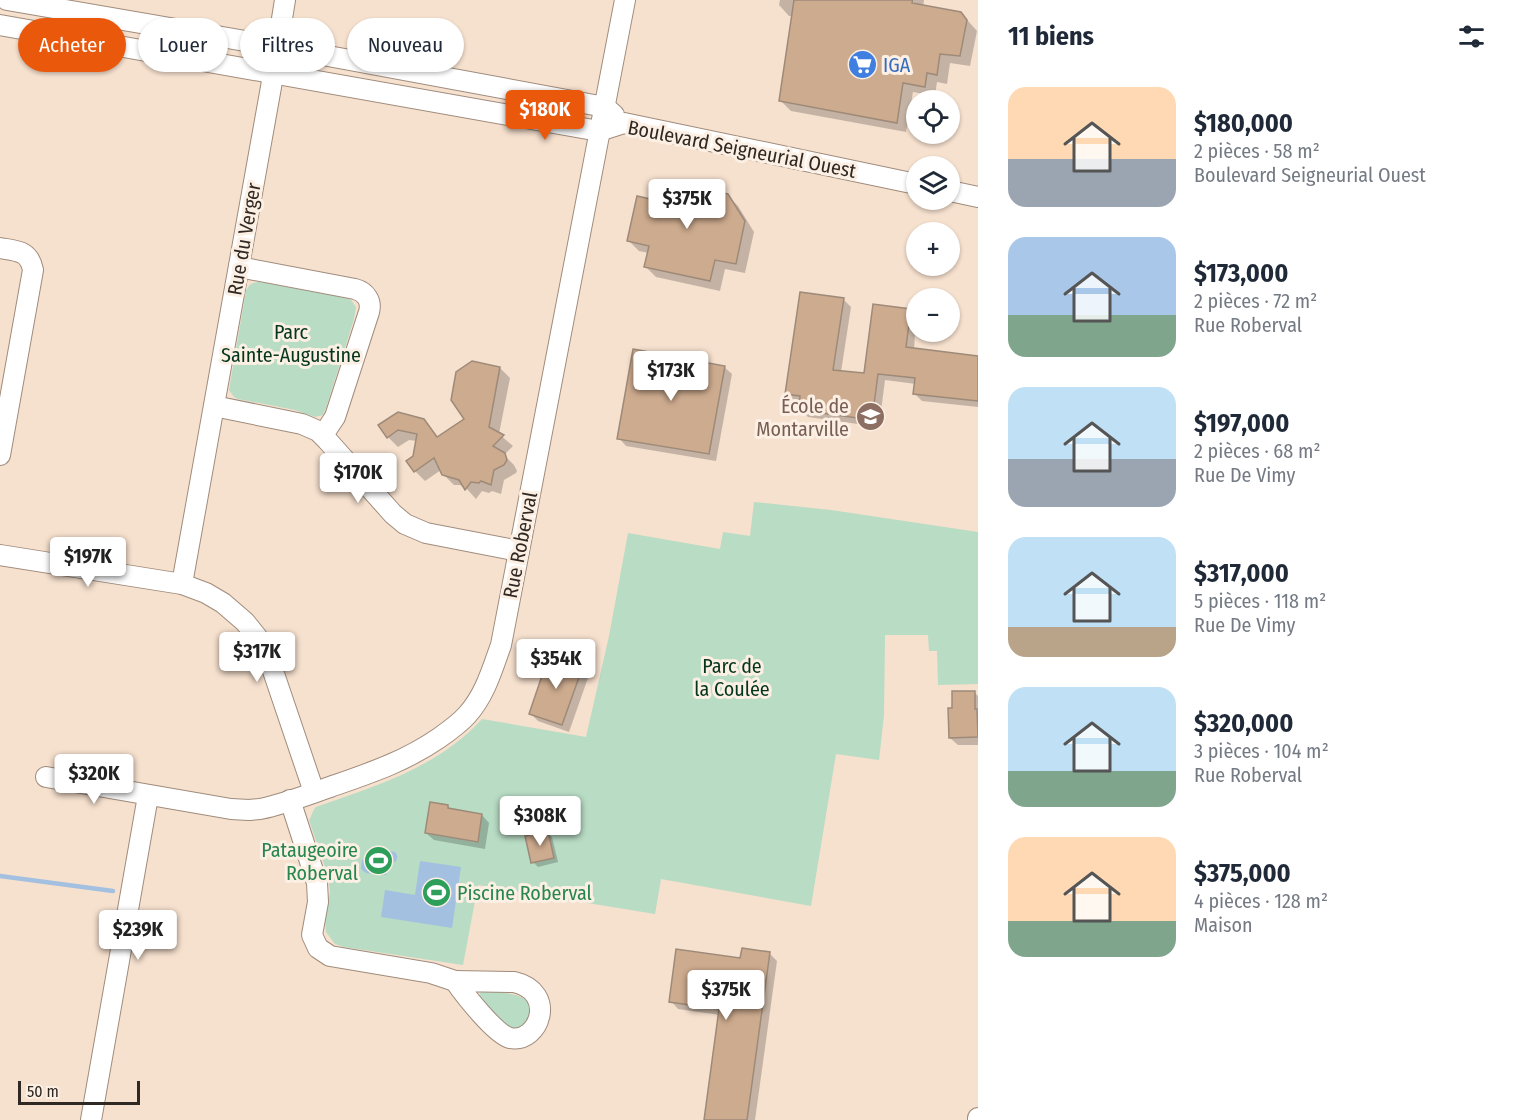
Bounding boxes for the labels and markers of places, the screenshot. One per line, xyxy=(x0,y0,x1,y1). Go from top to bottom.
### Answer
supermarket icon: IGA xyxy=(846,49,878,81)
place label: IGA xyxy=(883,53,911,77)
pin: $180K xyxy=(503,90,587,141)
pin: $375K xyxy=(645,179,729,230)
pin: $173K xyxy=(629,351,713,402)
place label: École de Montarville xyxy=(756,394,849,441)
school or university icon: École de Montarville xyxy=(854,401,886,433)
pin: $170K xyxy=(316,453,400,504)
pin: $197K xyxy=(46,537,130,588)
pin: $317K xyxy=(215,632,299,683)
pin: $354K xyxy=(514,639,598,690)
pin: $320K xyxy=(52,754,136,805)
pin: $308K xyxy=(498,796,582,847)
place label: Pataugeoire Roberval xyxy=(261,838,358,885)
sports icon: Pataugeoire Roberval xyxy=(363,845,395,877)
sports icon: Piscine Roberval xyxy=(420,877,452,909)
place label: Piscine Roberval xyxy=(457,881,592,905)
pin: $239K xyxy=(96,910,180,961)
pin: $375K xyxy=(684,970,768,1021)

